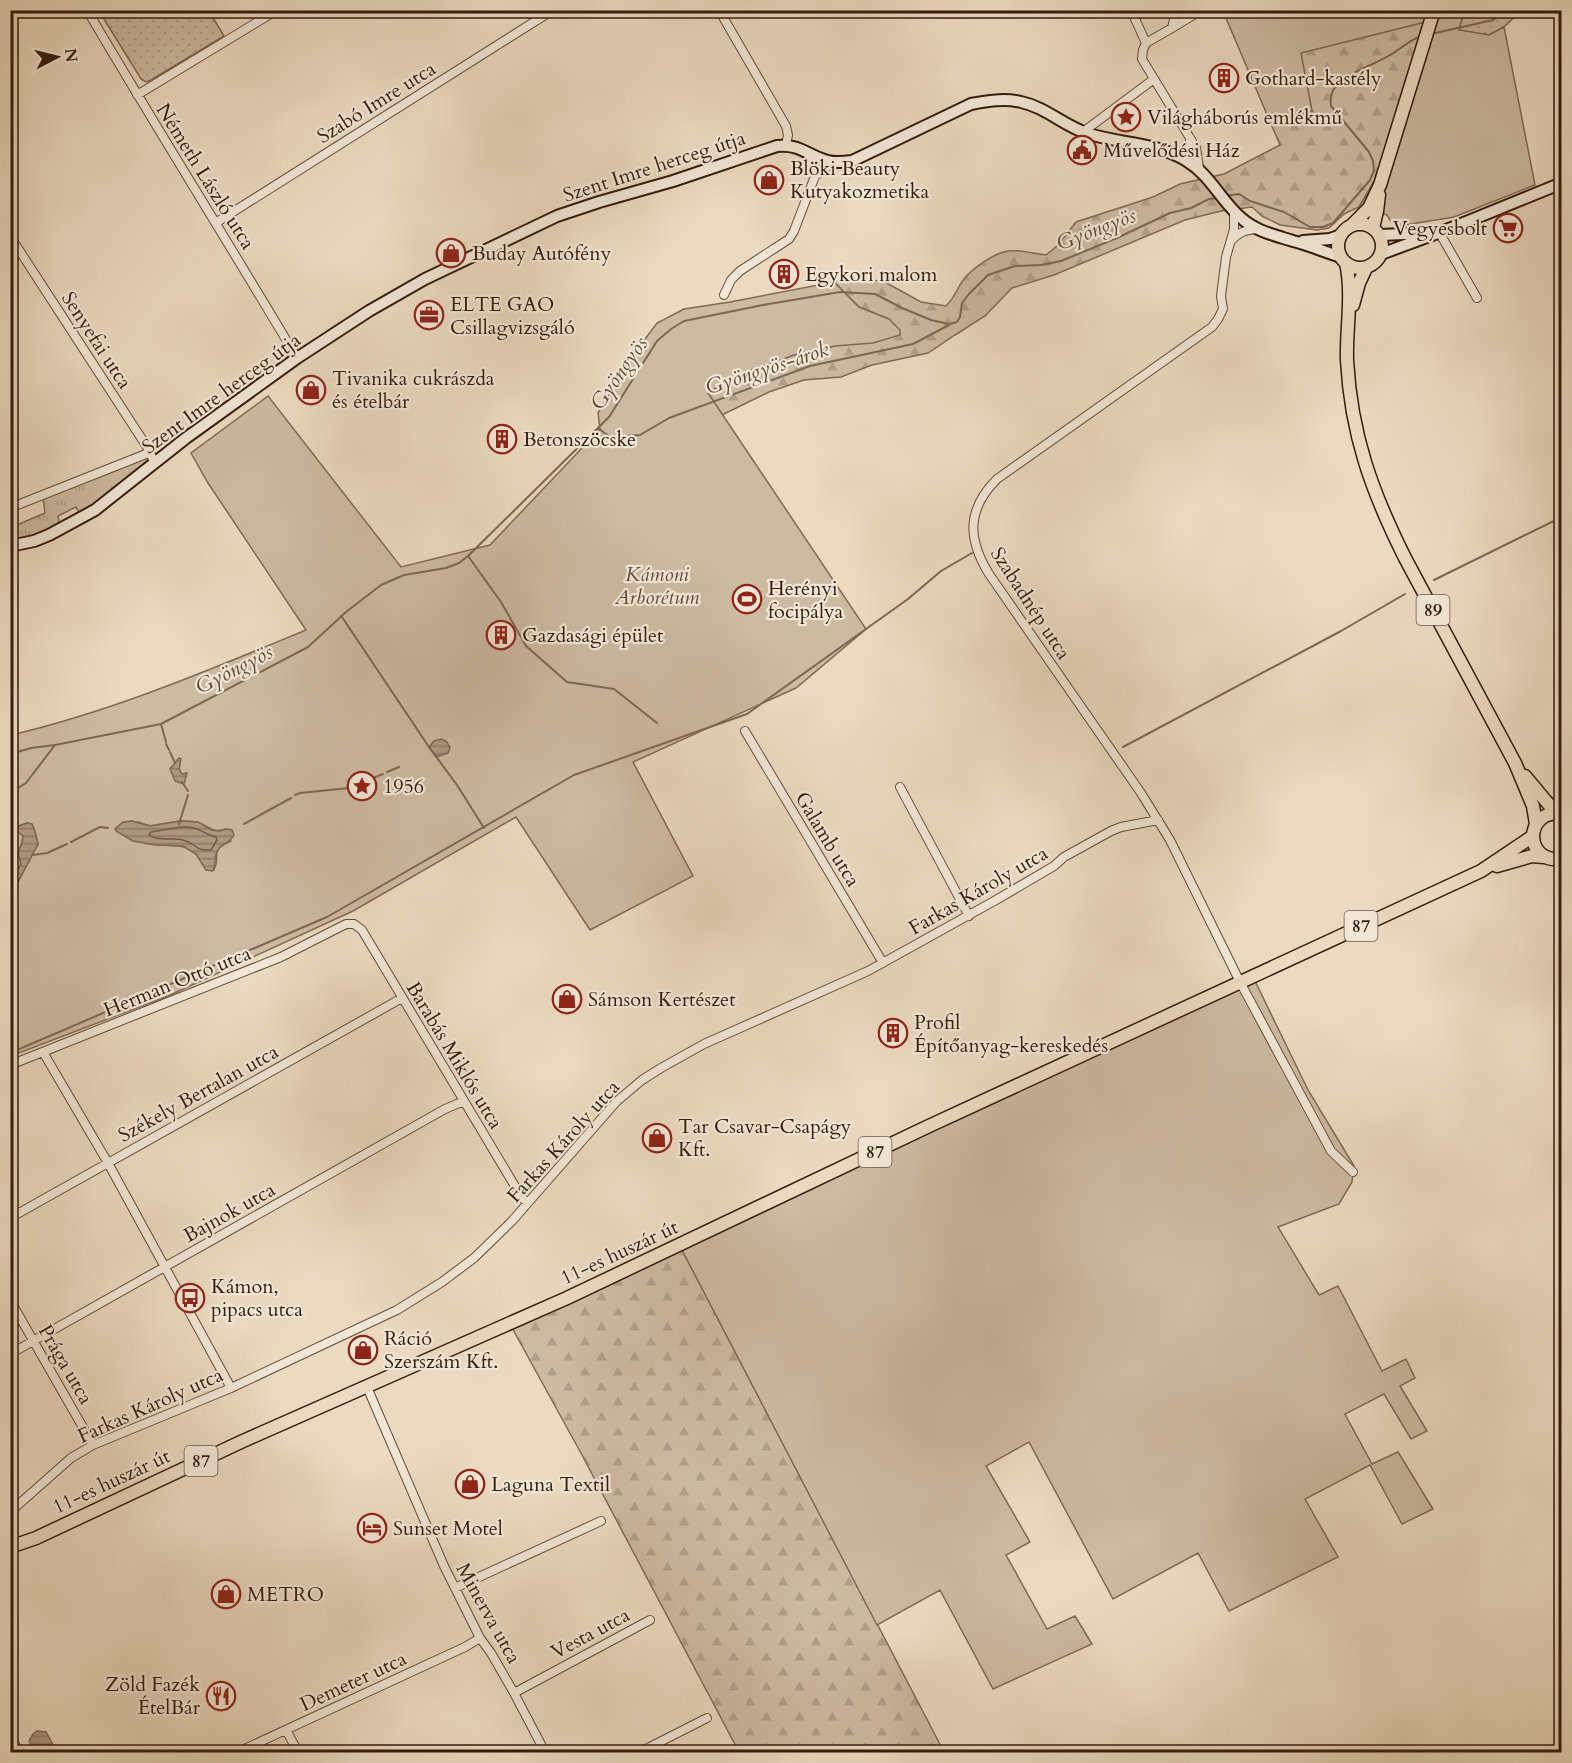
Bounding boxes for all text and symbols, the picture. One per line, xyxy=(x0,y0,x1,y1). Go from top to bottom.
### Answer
north arrow xyxy=(27,27,87,87)
text: N xyxy=(59,47,83,64)
street label: Szabó Imre utca xyxy=(312,55,441,150)
building icon: Gothard-kastély xyxy=(1208,62,1240,94)
place label: Gothard-kastély xyxy=(1245,65,1382,92)
street label: Németh László utca xyxy=(150,98,262,255)
place icon: Világháborús emlékmű xyxy=(1110,101,1142,133)
place label: Világháborús emlékmű xyxy=(1147,104,1343,131)
street label: Szent Imre herceg útja xyxy=(559,124,749,209)
public building icon: Művelődési Ház xyxy=(1066,134,1098,166)
place label: Művelődési Ház xyxy=(1103,137,1240,164)
place label: Blöki Beauty Kutyakozmetika xyxy=(790,155,929,205)
shop icon: Blöki Beauty Kutyakozmetika xyxy=(753,164,785,196)
water label: Gyöngyös xyxy=(1052,201,1140,258)
supermarket icon: Vegyesbolt xyxy=(1492,212,1524,244)
place label: Vegyesbolt xyxy=(1393,215,1488,242)
shop icon: Buday Autófény xyxy=(435,237,467,269)
place label: Buday Autófény xyxy=(472,240,612,267)
building icon: Egykori malom xyxy=(768,258,800,290)
place label: Egykori malom xyxy=(805,261,937,288)
street label: Senyefai utca xyxy=(55,286,138,394)
place label: ELTE GAO Csillagvizsgáló xyxy=(450,291,575,341)
office icon: ELTE GAO Csillagvizsgáló xyxy=(413,299,445,331)
street label: Szent Imre herceg útja xyxy=(136,326,306,460)
water label: Gyöngyös xyxy=(584,331,655,416)
water label: Gyöngyös-árok xyxy=(702,335,833,402)
place label: Tivanika cukrászda és ételbár xyxy=(332,365,495,415)
shop icon: Tivanika cukrászda és ételbár xyxy=(295,374,327,406)
building icon: Betonszöcske xyxy=(486,423,518,455)
place label: Betonszöcske xyxy=(523,426,636,453)
street label: Szabadnép utca xyxy=(984,542,1077,665)
park label: Kámoni Arborétum xyxy=(614,561,699,611)
place label: Herényi focipálya xyxy=(768,575,844,625)
sports icon: Herényi focipálya xyxy=(731,583,763,615)
road number: 89 xyxy=(1416,595,1450,625)
building icon: Gazdasági épület xyxy=(485,619,517,651)
place label: Gazdasági épület xyxy=(522,622,664,649)
water label: Gyöngyös xyxy=(191,638,278,701)
place icon: 1956 xyxy=(346,770,378,802)
place label: 1956 xyxy=(383,773,424,800)
street label: Galamb utca xyxy=(789,787,867,892)
street label: Farkas Károly utca xyxy=(904,839,1053,941)
road number: 87 xyxy=(1344,911,1378,941)
street label: Herman Ottó utca xyxy=(100,939,255,1023)
street label: Barabás Miklós utca xyxy=(400,976,510,1134)
shop icon: Sámson Kertészet xyxy=(551,983,583,1015)
place label: Sámson Kertészet xyxy=(588,986,736,1013)
place label: Profil Építőanyag-kereskedés xyxy=(914,1009,1108,1059)
building icon: Profil Építőanyag-kereskedés xyxy=(877,1017,909,1049)
street label: Székely Bertalan utca xyxy=(113,1038,284,1149)
street label: Farkas Károly utca xyxy=(501,1074,626,1209)
place label: Tar Csavar-Csapágy Kft. xyxy=(678,1113,852,1163)
shop icon: Tar Csavar-Csapágy Kft. xyxy=(641,1122,673,1154)
road number: 87 xyxy=(858,1137,892,1167)
street label: Bajnok utca xyxy=(178,1176,280,1249)
street label: 11-es huszár út xyxy=(556,1213,683,1291)
place label: Kámon, pipacs utca xyxy=(211,1273,303,1323)
bus stop icon: Kámon, pipacs utca xyxy=(174,1282,206,1314)
street label: Prága utca xyxy=(32,1319,99,1409)
place label: Ráció Szerszám Kft. xyxy=(384,1325,498,1375)
shop icon: Ráció Szerszám Kft. xyxy=(347,1334,379,1366)
street label: Farkas Károly utca xyxy=(73,1361,227,1450)
street label: 11-es huszár út xyxy=(48,1442,175,1520)
road number: 87 xyxy=(184,1446,218,1476)
shop icon: Laguna Textil xyxy=(454,1468,486,1500)
place label: Laguna Textil xyxy=(491,1471,610,1498)
hotel icon: Sunset Motel xyxy=(356,1512,388,1544)
place label: Sunset Motel xyxy=(393,1515,503,1542)
street label: Minerva utca xyxy=(450,1558,528,1669)
shop icon: METRO xyxy=(210,1578,242,1610)
place label: METRO xyxy=(247,1581,324,1608)
street label: Vesta utca xyxy=(546,1601,635,1666)
street label: Demeter utca xyxy=(296,1645,411,1718)
place label: Zöld Fazék ÉtelBár xyxy=(105,1671,201,1721)
restaurant icon: Zöld Fazék ÉtelBár xyxy=(205,1680,237,1712)

